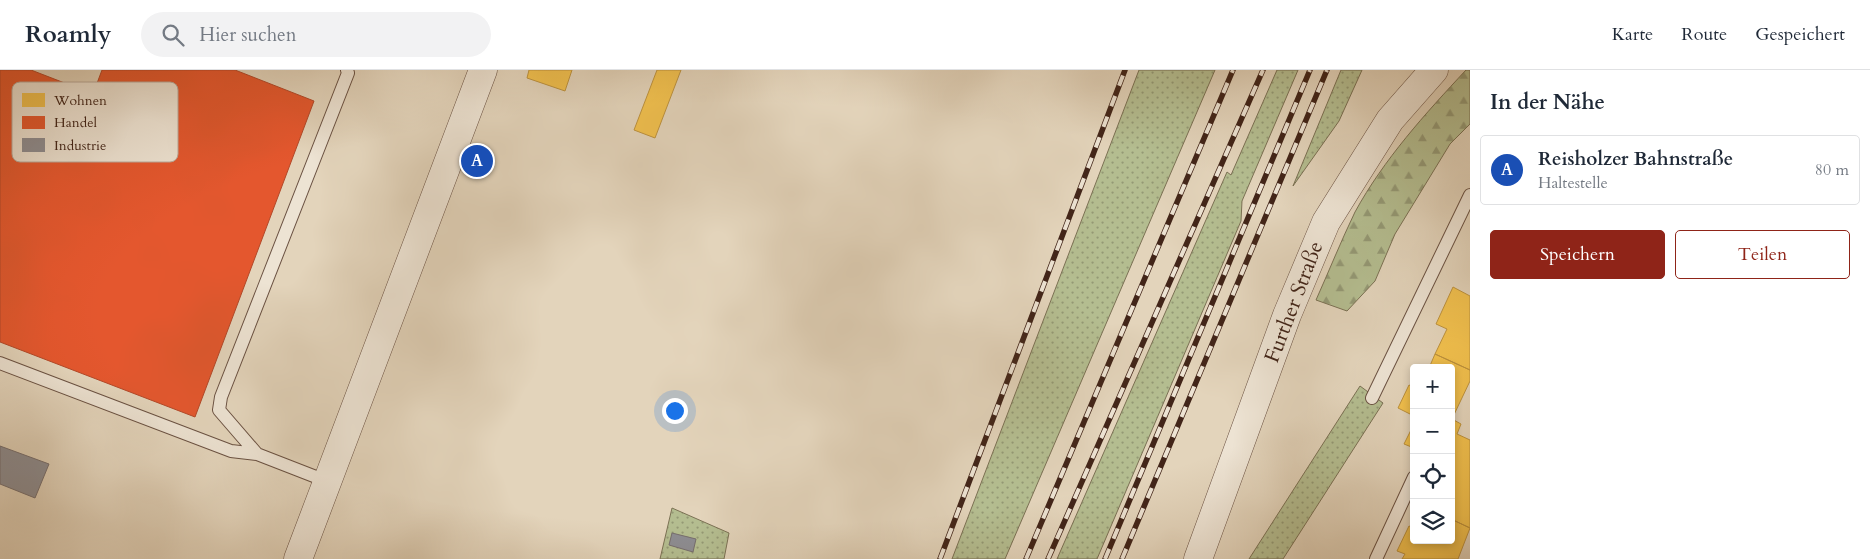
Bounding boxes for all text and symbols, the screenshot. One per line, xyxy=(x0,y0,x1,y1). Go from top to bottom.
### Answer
search box xyxy=(141,12,491,57)
text: Roamly xyxy=(25,18,111,51)
icon: search xyxy=(159,21,187,49)
text: Hier suchen xyxy=(199,22,297,48)
text: Karte xyxy=(1612,22,1653,47)
text: Route xyxy=(1681,22,1727,47)
text: Gespeichert xyxy=(1755,22,1845,47)
legend xyxy=(12,82,178,162)
text: In der Nähe xyxy=(1490,88,1605,117)
text: Wohnen xyxy=(53,91,107,110)
text: Handel xyxy=(54,113,98,132)
text: Industrie xyxy=(54,136,106,155)
pin: A xyxy=(461,142,493,180)
text: Reisholzer Bahnstraße xyxy=(1538,146,1733,172)
text: A xyxy=(1501,159,1513,181)
text: 80 m xyxy=(1815,159,1849,181)
text: Haltestelle xyxy=(1538,172,1608,194)
button: Speichern xyxy=(1490,230,1665,279)
button: Teilen xyxy=(1675,230,1850,279)
street label: Further Straße xyxy=(1258,237,1330,367)
map controls xyxy=(1410,364,1455,544)
button: + xyxy=(1410,364,1455,409)
your location xyxy=(662,398,688,424)
button: − xyxy=(1410,409,1455,454)
button: locate xyxy=(1410,454,1455,499)
button: layers xyxy=(1410,499,1455,544)

